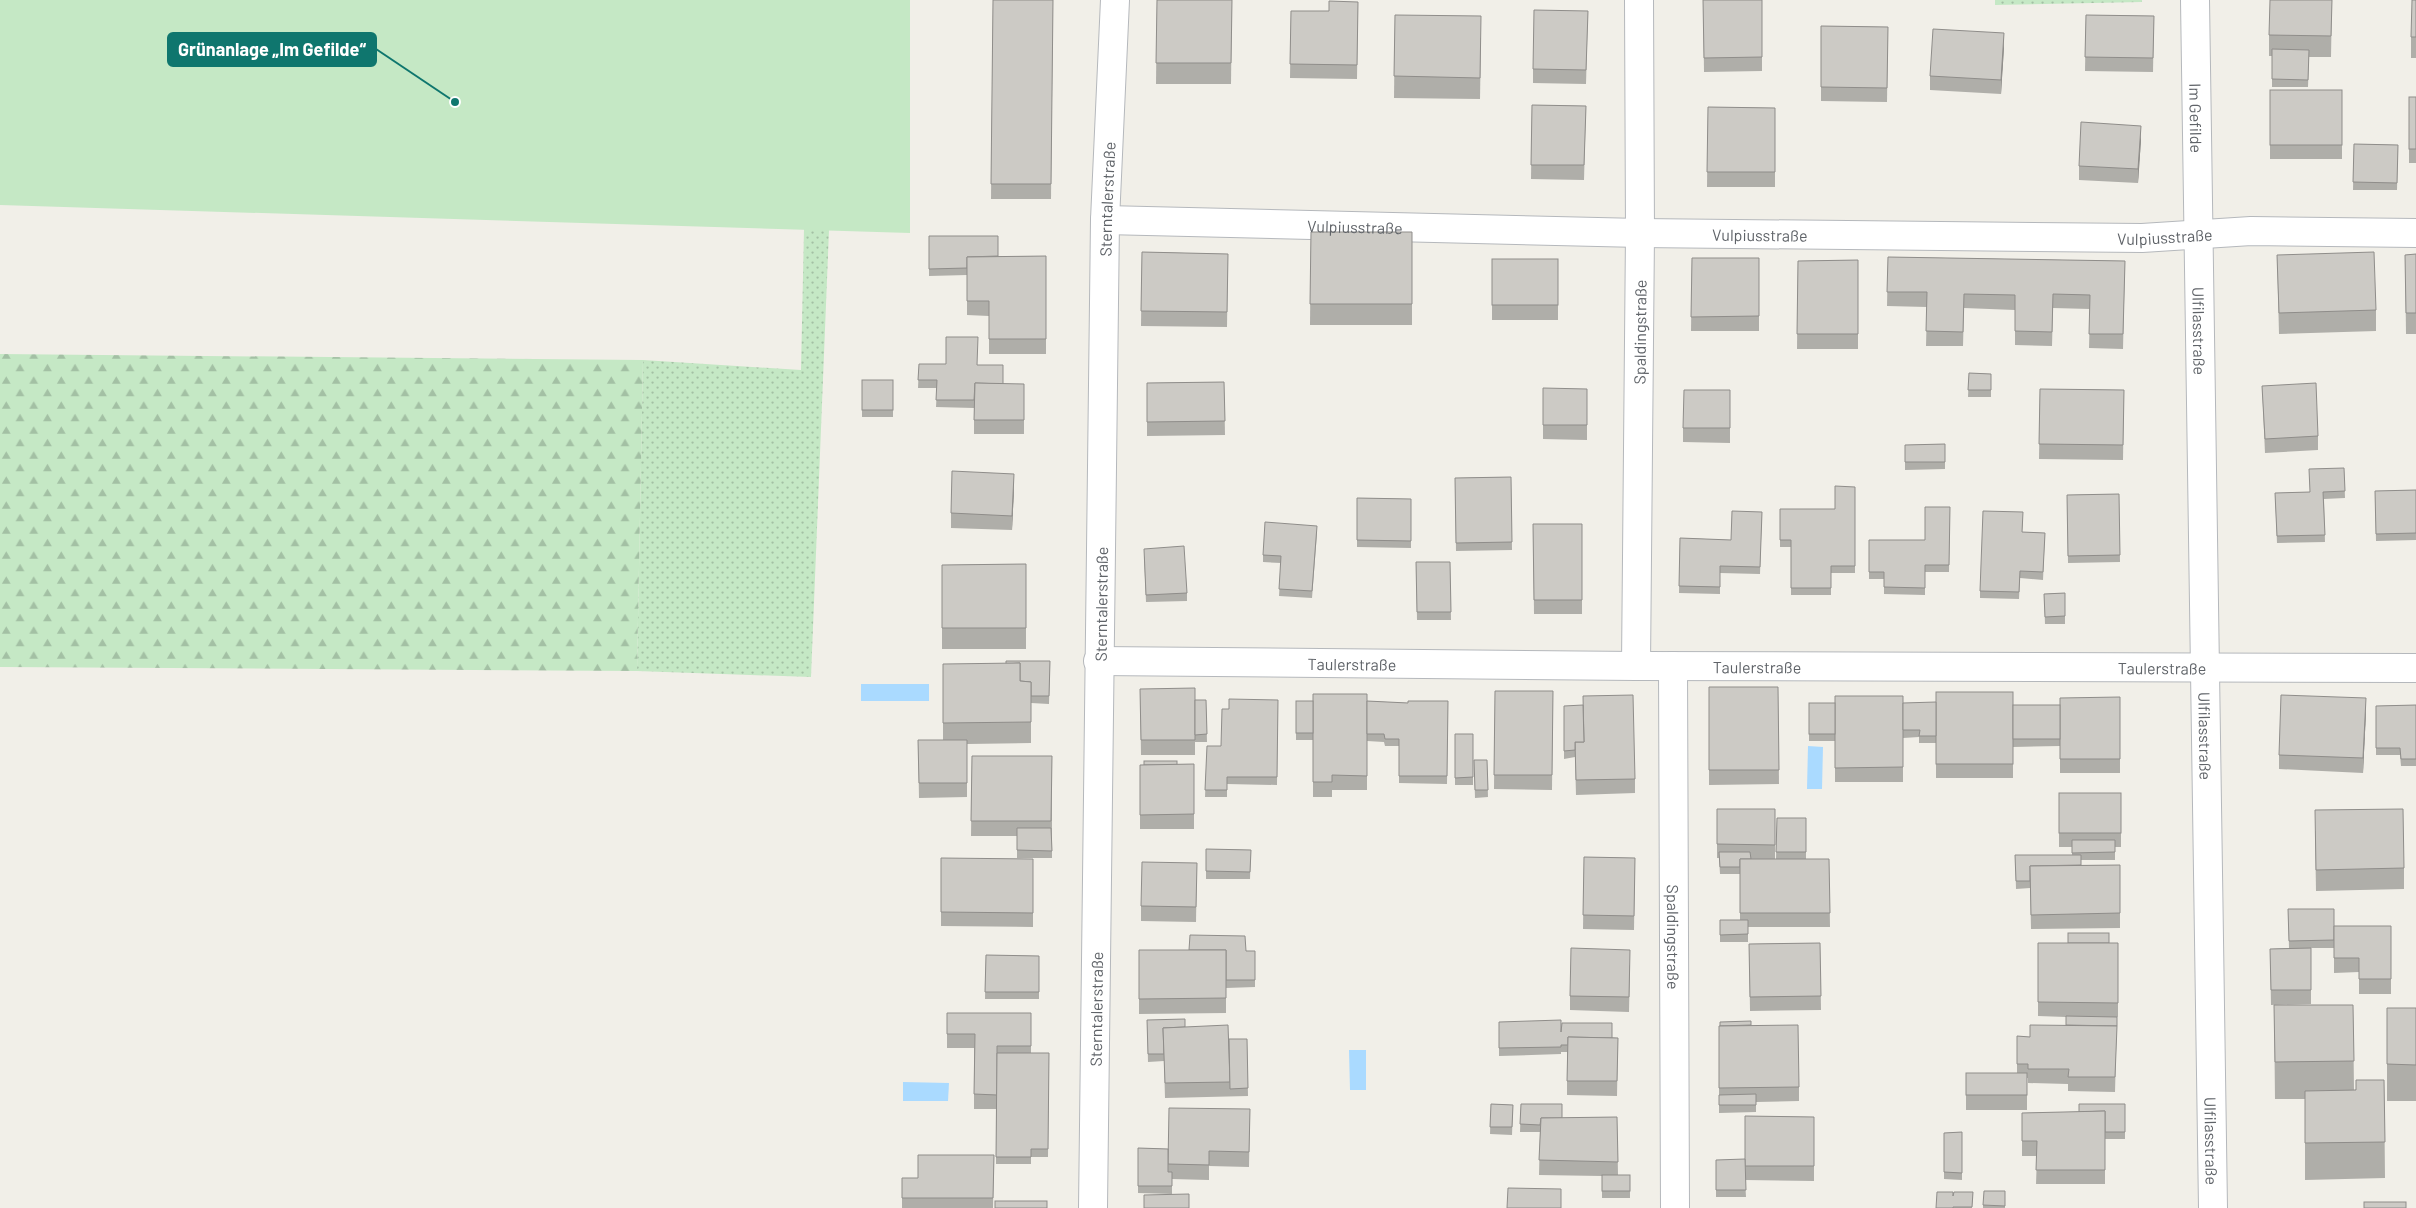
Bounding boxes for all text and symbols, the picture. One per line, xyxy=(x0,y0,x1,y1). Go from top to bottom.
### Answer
callout: Grünanlage „Im Gefilde“ xyxy=(168,33,376,66)
text: Grünanlage „Im Gefilde“ xyxy=(178,38,366,60)
street label: Im Gefilde xyxy=(2187,83,2207,153)
street label: Sterntalerstraße xyxy=(1095,141,1118,257)
street label: Vulpiusstraße xyxy=(1307,215,1403,237)
street label: Vulpiusstraße xyxy=(1712,224,1808,244)
street label: Vulpiusstraße xyxy=(2117,224,2213,248)
street label: Spaldingstraße xyxy=(1629,279,1649,385)
street label: Ulfilasstraße xyxy=(2190,287,2210,375)
street label: Sterntalerstraße xyxy=(1090,546,1111,662)
street label: Taulerstraße xyxy=(1308,653,1396,673)
street label: Taulerstraße xyxy=(1713,657,1801,676)
street label: Taulerstraße xyxy=(2118,658,2206,677)
street label: Ulfilasstraße xyxy=(2196,692,2216,780)
street label: Spaldingstraße xyxy=(1664,884,1684,990)
street label: Sterntalerstraße xyxy=(1085,951,1106,1067)
street label: Ulfilasstraße xyxy=(2202,1097,2222,1185)

